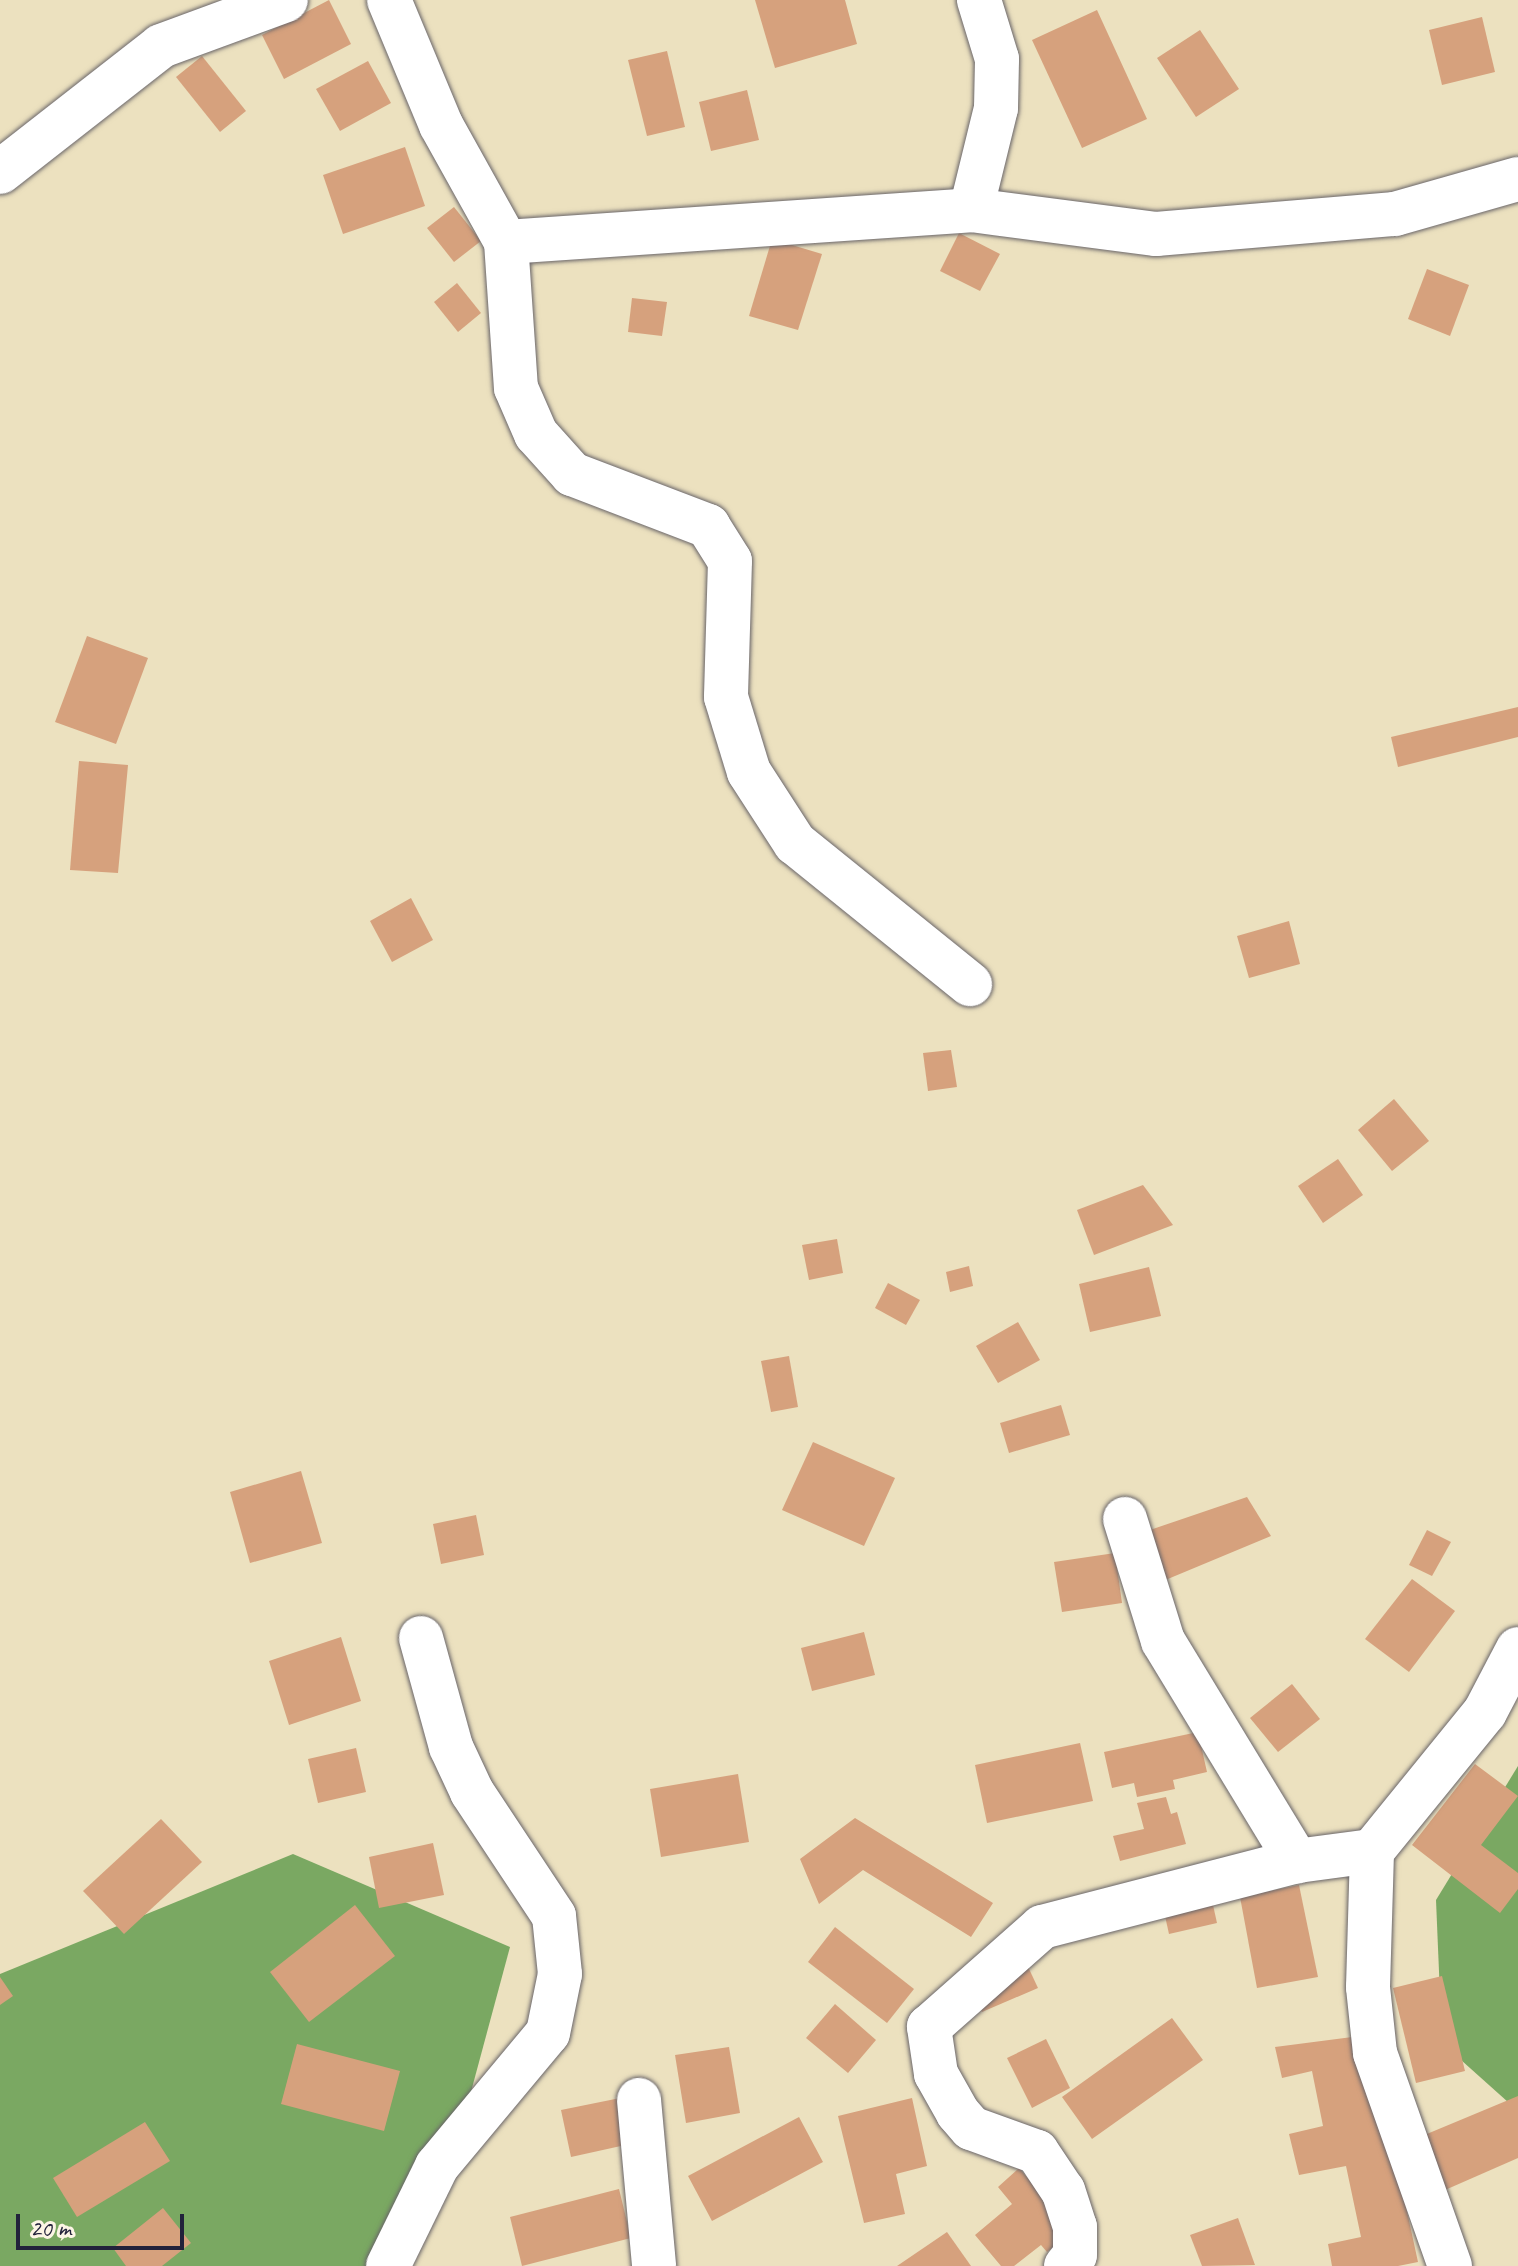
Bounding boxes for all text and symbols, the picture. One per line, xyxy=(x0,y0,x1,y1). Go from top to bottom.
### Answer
scale bar xyxy=(20,2198,188,2248)
text: 20 m xyxy=(30,2213,71,2243)

